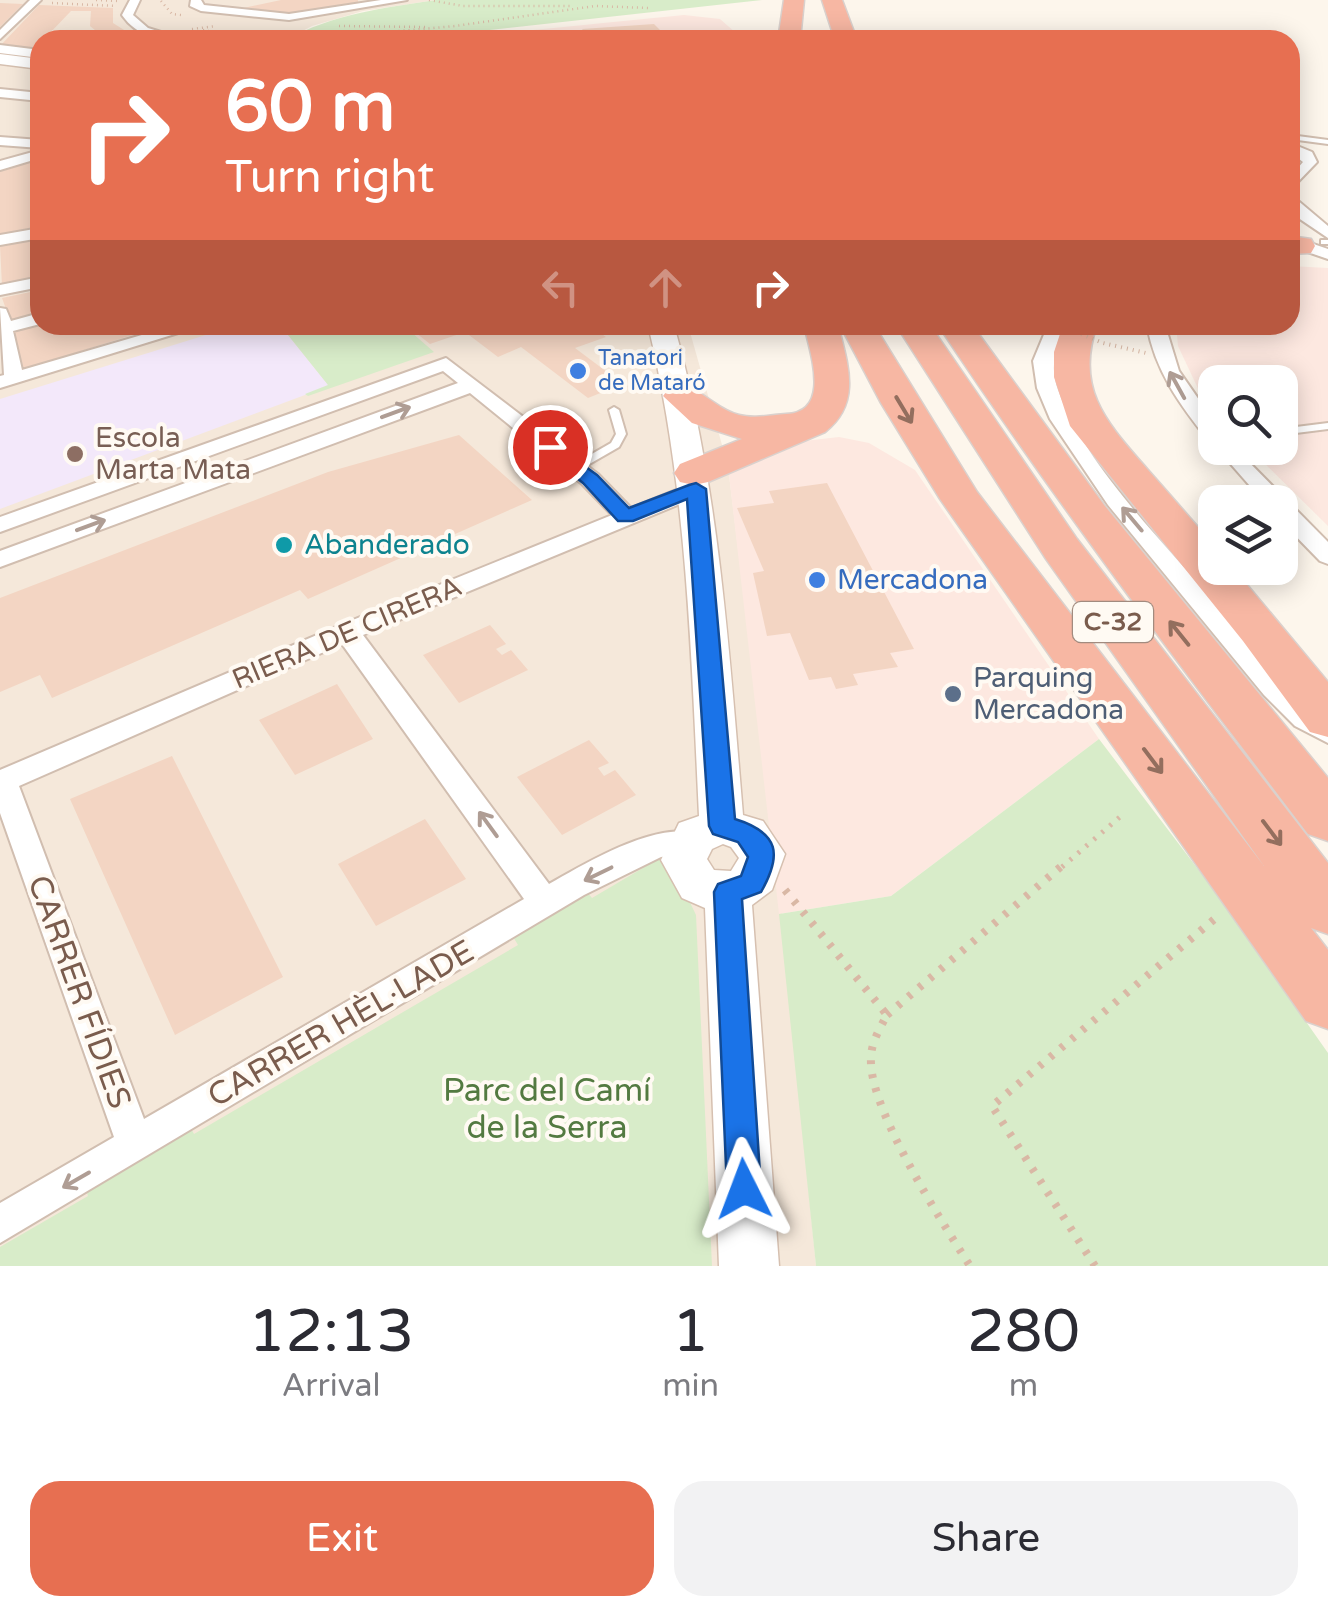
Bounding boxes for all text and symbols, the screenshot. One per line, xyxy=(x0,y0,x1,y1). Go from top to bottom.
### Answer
text: 60 m xyxy=(225,66,395,150)
icon: right xyxy=(60,70,190,200)
text: Turn right xyxy=(225,151,434,205)
icon: left xyxy=(533,260,588,315)
icon: ahead xyxy=(638,260,693,315)
icon: right xyxy=(743,260,798,315)
place label: Tanatori de Mataró xyxy=(598,345,706,396)
marker: Tanatori de Mataró xyxy=(567,360,589,382)
map controls xyxy=(1198,365,1298,585)
button: search xyxy=(1198,365,1298,465)
one-way arrow xyxy=(1167,371,1187,400)
one-way arrow xyxy=(894,395,914,424)
one-way arrow xyxy=(380,402,411,420)
pin xyxy=(508,405,593,490)
icon: arrive xyxy=(523,420,578,475)
place label: Escola Marta Mata xyxy=(95,421,251,487)
marker: Escola Marta Mata xyxy=(64,443,86,465)
button: layers xyxy=(1198,485,1298,585)
one-way arrow xyxy=(1121,507,1143,533)
one-way arrow xyxy=(75,515,106,533)
place label: Abanderado xyxy=(304,528,470,562)
marker: Abanderado xyxy=(273,534,295,556)
place label: Mercadona xyxy=(837,563,988,597)
street label: RIERA DE CIRERA xyxy=(227,569,467,697)
marker: Mercadona xyxy=(806,569,828,591)
road number: C-32 xyxy=(1073,602,1153,642)
one-way arrow xyxy=(1168,620,1190,646)
place label: Parquing Mercadona xyxy=(973,661,1124,727)
marker: Parquing Mercadona xyxy=(942,683,964,705)
one-way arrow xyxy=(1142,747,1163,774)
one-way arrow xyxy=(478,811,499,838)
one-way arrow xyxy=(1262,819,1283,846)
one-way arrow xyxy=(584,865,613,884)
street label: CARRER FÍDIES xyxy=(19,870,140,1114)
street label: CARRER HÈL·LADE xyxy=(201,932,481,1116)
park label: Parc del Camí de la Serra xyxy=(443,1072,651,1147)
position arrow xyxy=(692,1137,796,1241)
one-way arrow xyxy=(62,1170,91,1190)
text: 12:13 xyxy=(248,1296,414,1368)
text: 1 xyxy=(672,1296,709,1368)
text: 280 xyxy=(967,1296,1080,1368)
text: Arrival xyxy=(282,1367,381,1405)
text: min xyxy=(662,1367,719,1405)
text: m xyxy=(1009,1367,1038,1405)
button: Exit xyxy=(30,1481,654,1596)
button: Share xyxy=(674,1481,1298,1596)

